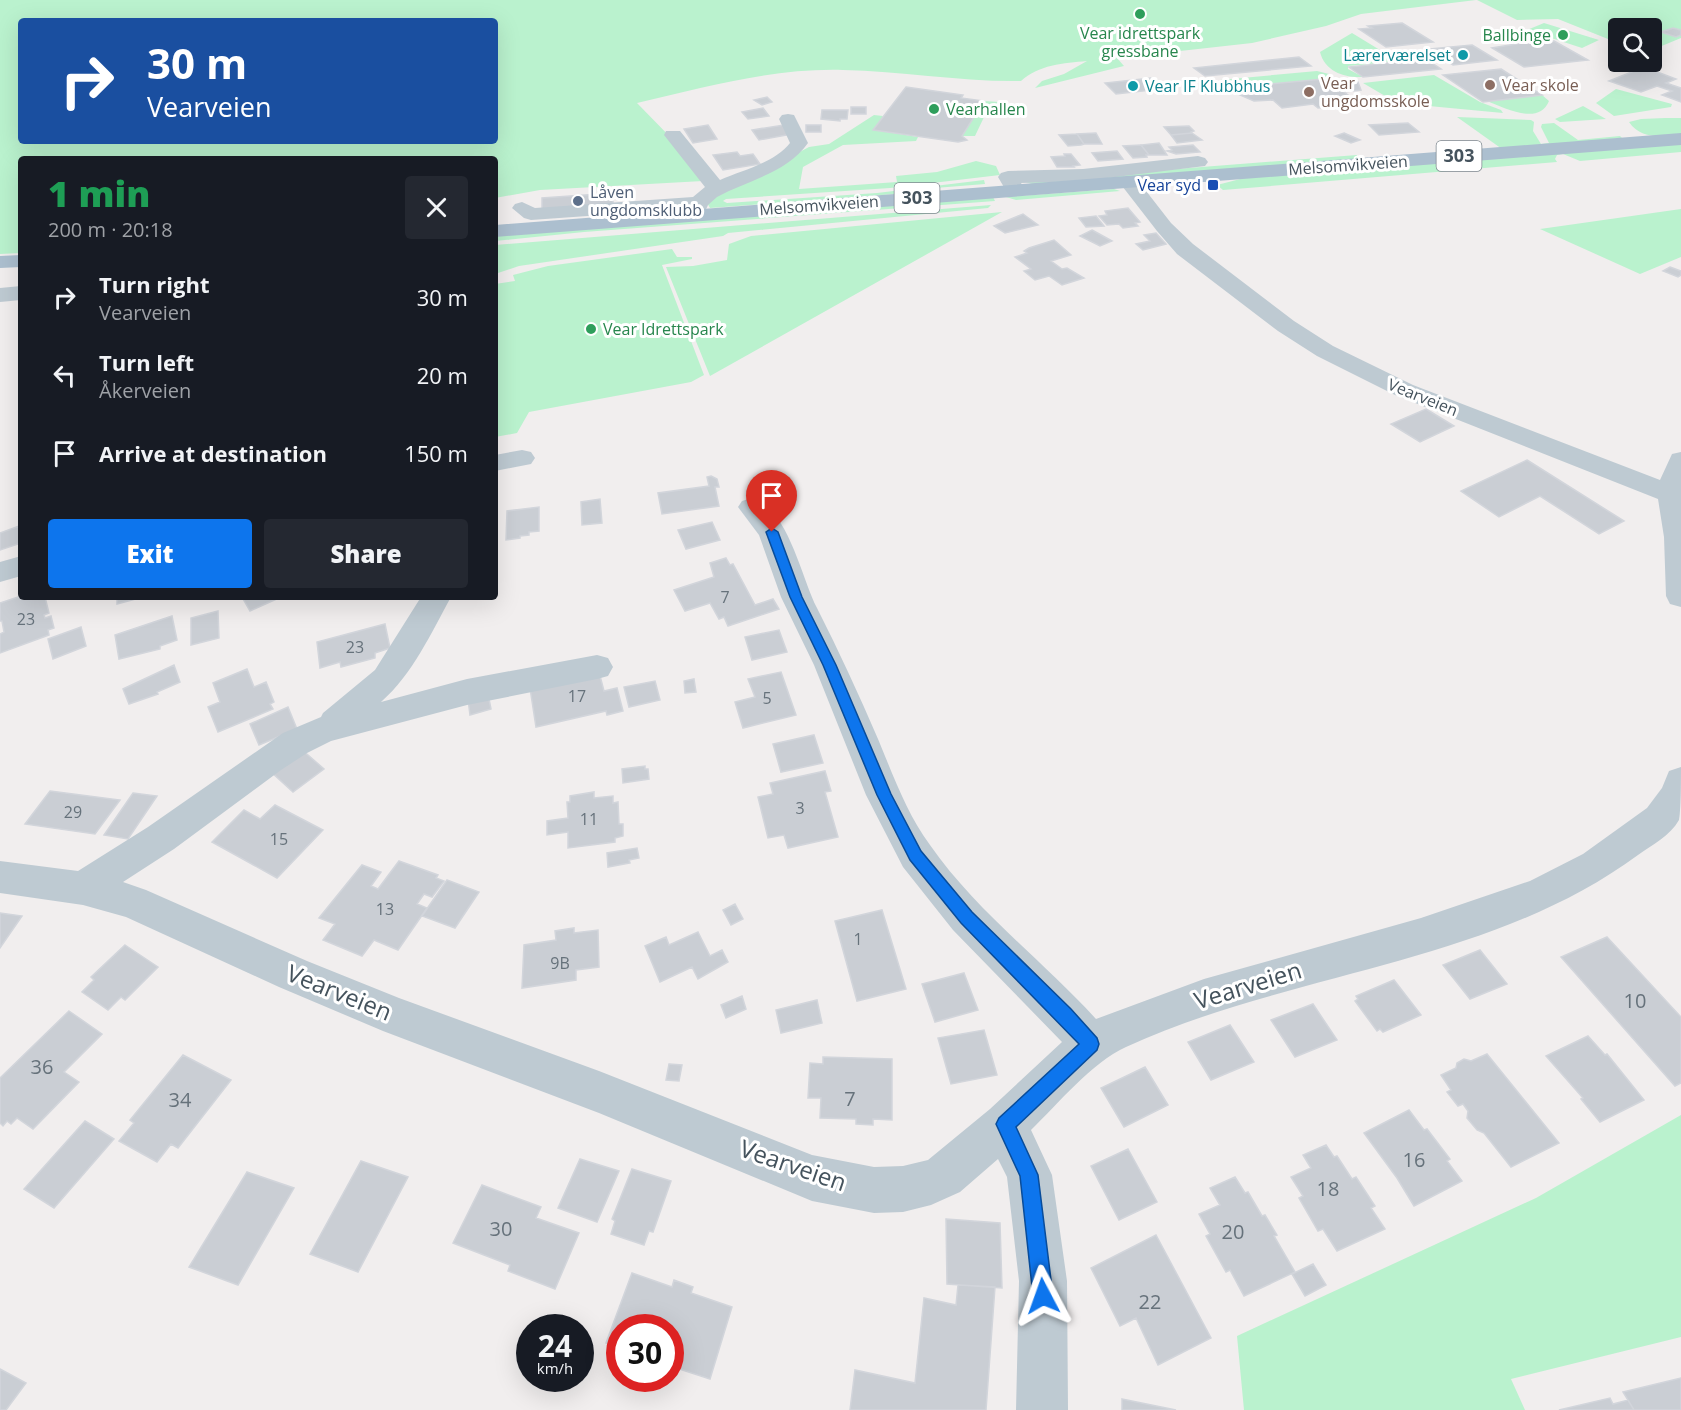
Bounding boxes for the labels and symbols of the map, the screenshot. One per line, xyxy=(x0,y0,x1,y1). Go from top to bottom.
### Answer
marker: Vear idrettspark gressbane xyxy=(1133,7,1147,21)
place label: Vear idrettspark gressbane xyxy=(1080,22,1201,62)
place label: Ballbinge xyxy=(1482,24,1551,46)
marker: Ballbinge xyxy=(1556,28,1570,42)
place label: Lærerværelset xyxy=(1343,44,1451,66)
marker: Lærerværelset xyxy=(1456,48,1470,62)
place label: Vear ungdomsskole xyxy=(1321,72,1430,112)
place label: Vear skole xyxy=(1502,74,1579,96)
place label: Vear IF Klubbhus xyxy=(1145,75,1270,97)
marker: Vear skole xyxy=(1483,78,1497,92)
marker: Vear IF Klubbhus xyxy=(1126,79,1140,93)
marker: Vear ungdomsskole xyxy=(1302,85,1316,99)
place label: Vearhallen xyxy=(946,98,1026,120)
marker: Vearhallen xyxy=(927,102,941,116)
road number: 303 xyxy=(1436,141,1482,171)
street label: Melsomvikveien xyxy=(1288,150,1408,180)
place label: Vear syd xyxy=(1137,174,1201,196)
marker: Vear syd xyxy=(1206,178,1220,192)
place label: Låven ungdomsklubb xyxy=(590,181,702,221)
road number: 303 xyxy=(894,183,940,213)
street label: Melsomvikveien xyxy=(759,190,879,220)
marker: Låven ungdomsklubb xyxy=(571,194,585,208)
place label: Vear Idrettspark xyxy=(603,318,724,340)
marker: Vear Idrettspark xyxy=(584,322,598,336)
street label: Vearveien xyxy=(1385,373,1461,421)
pin xyxy=(746,470,797,532)
house number: 7 xyxy=(720,586,730,608)
house number: 23 xyxy=(17,608,35,630)
house number: 23 xyxy=(346,636,364,658)
house number: 17 xyxy=(568,685,586,707)
house number: 5 xyxy=(762,687,772,709)
house number: 3 xyxy=(795,797,805,819)
house number: 29 xyxy=(64,801,82,823)
house number: 11 xyxy=(580,808,598,830)
house number: 15 xyxy=(270,828,288,850)
house number: 13 xyxy=(376,898,394,920)
house number: 1 xyxy=(853,928,863,950)
house number: 9B xyxy=(550,952,570,974)
street label: Vearveien xyxy=(1190,953,1305,1017)
street label: Vearveien xyxy=(282,956,397,1028)
house number: 10 xyxy=(1624,987,1646,1014)
house number: 36 xyxy=(31,1053,53,1080)
house number: 7 xyxy=(844,1085,856,1112)
house number: 34 xyxy=(169,1086,192,1113)
street label: Vearveien xyxy=(736,1131,851,1198)
house number: 16 xyxy=(1403,1146,1425,1173)
house number: 18 xyxy=(1317,1175,1339,1202)
house number: 30 xyxy=(490,1215,512,1242)
house number: 20 xyxy=(1222,1218,1244,1245)
position arrow xyxy=(1011,1264,1075,1328)
house number: 22 xyxy=(1139,1288,1161,1315)
speed limit sign: 30 xyxy=(606,1314,684,1392)

